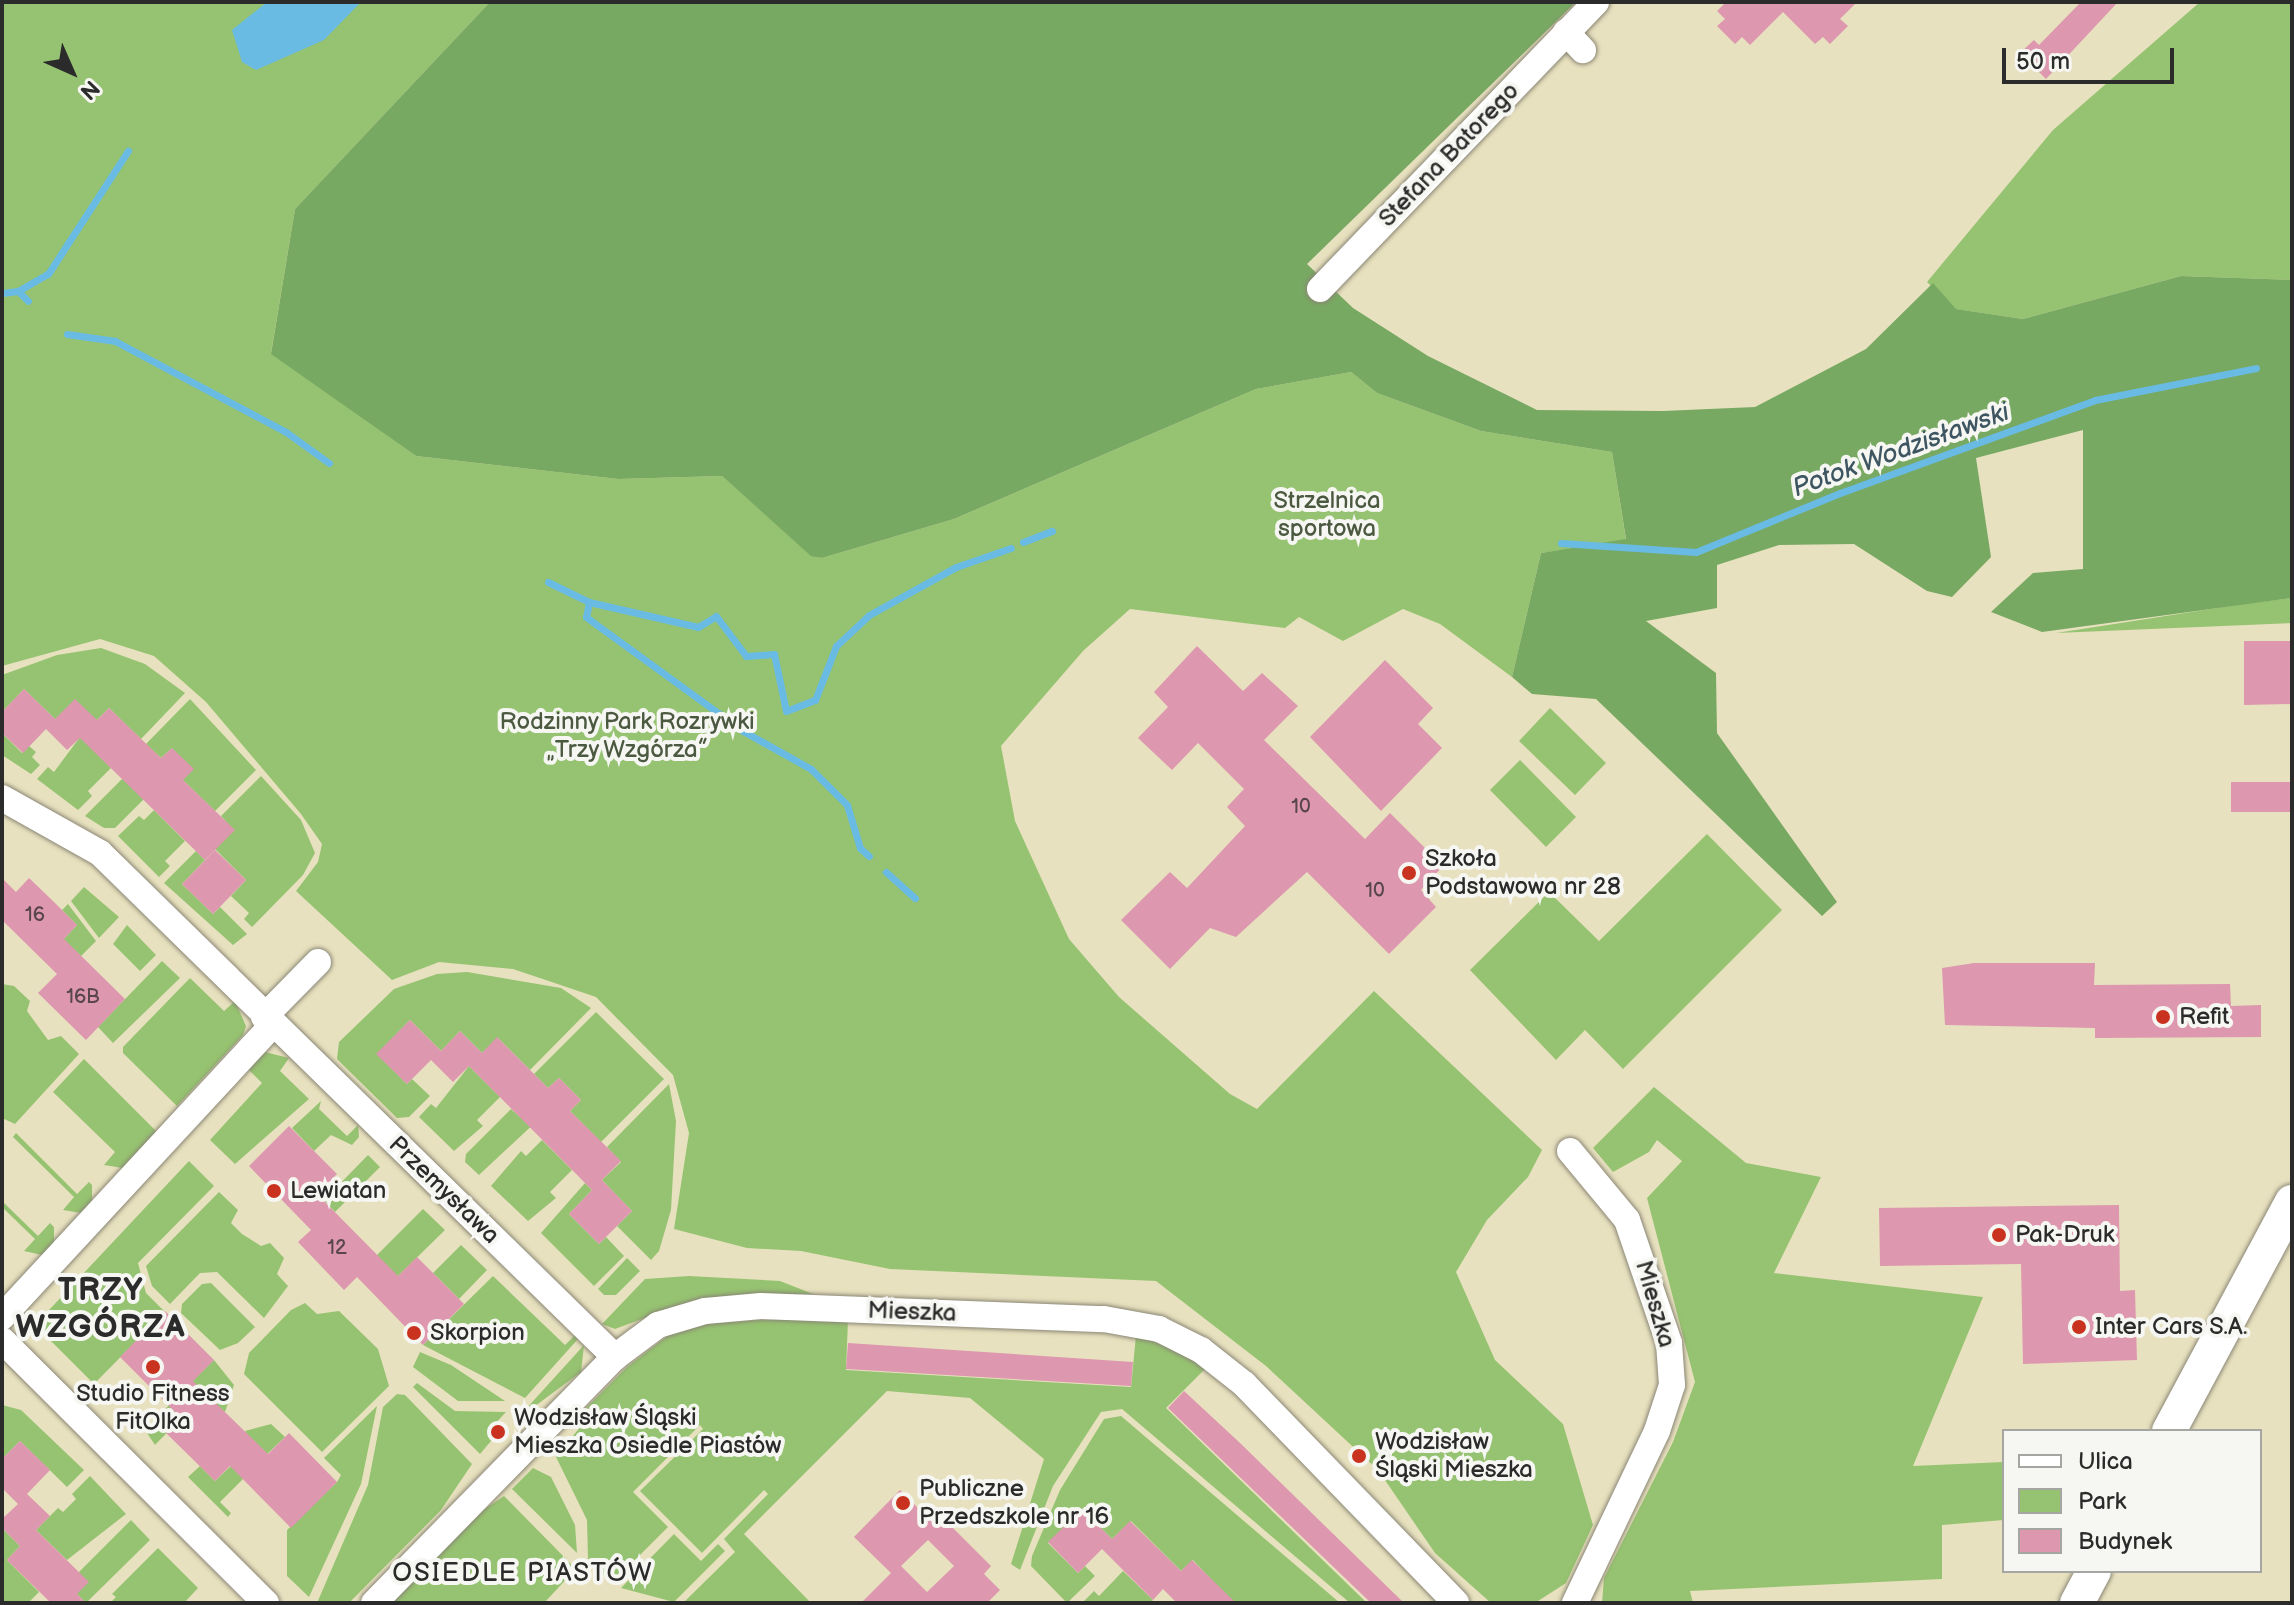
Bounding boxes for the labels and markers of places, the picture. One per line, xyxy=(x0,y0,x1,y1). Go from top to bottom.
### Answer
place label: Szkoła Podstawowa nr 28 xyxy=(1425,845,1621,901)
marker: Szkoła Podstawowa nr 28 xyxy=(1400,864,1418,882)
place label: Refit xyxy=(2179,1003,2229,1031)
marker: Refit xyxy=(2154,1008,2172,1026)
place label: Lewiatan xyxy=(290,1177,386,1205)
marker: Lewiatan xyxy=(265,1182,283,1200)
place label: Pak-Druk xyxy=(2015,1221,2115,1249)
marker: Pak-Druk xyxy=(1990,1226,2008,1244)
place label: Inter Cars S.A. xyxy=(2095,1313,2248,1341)
marker: Inter Cars S.A. xyxy=(2070,1318,2088,1336)
place label: Skorpion xyxy=(430,1319,525,1347)
marker: Skorpion xyxy=(405,1324,423,1342)
marker: Studio Fitness FitOlka xyxy=(144,1358,162,1376)
place label: Studio Fitness FitOlka xyxy=(76,1380,230,1436)
place label: Wodzisław Śląski Mieszka Osiedle Piastów xyxy=(514,1404,781,1460)
marker: Wodzisław Śląski Mieszka Osiedle Piastów xyxy=(489,1423,507,1441)
place label: Wodzisław Śląski Mieszka xyxy=(1375,1428,1533,1484)
marker: Wodzisław Śląski Mieszka xyxy=(1350,1447,1368,1465)
place label: Publiczne Przedszkole nr 16 xyxy=(919,1475,1109,1531)
marker: Publiczne Przedszkole nr 16 xyxy=(894,1494,912,1512)

